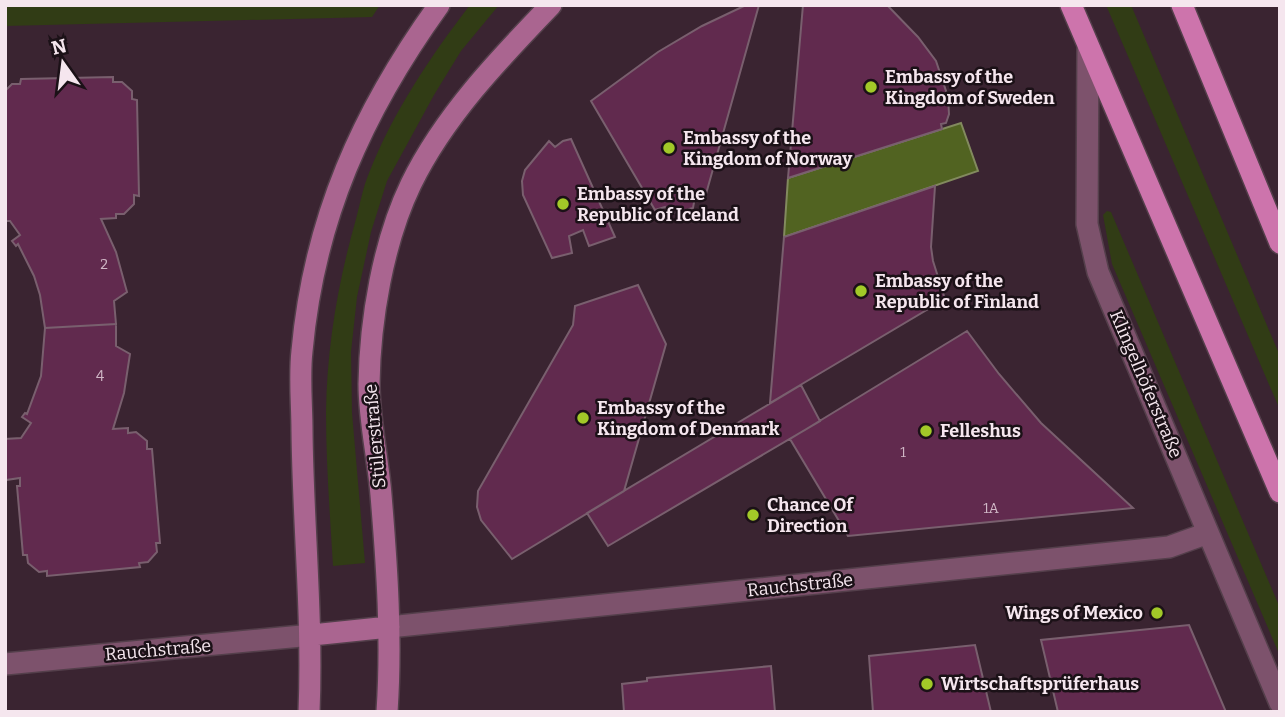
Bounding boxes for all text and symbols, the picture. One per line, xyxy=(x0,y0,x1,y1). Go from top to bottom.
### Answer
north arrow xyxy=(28,28,98,98)
text: N xyxy=(49,34,69,60)
place label: Embassy of the Kingdom of Sweden xyxy=(885,66,1055,109)
marker: Embassy of the Kingdom of Sweden xyxy=(863,79,879,95)
place label: Embassy of the Kingdom of Norway xyxy=(683,127,853,170)
marker: Embassy of the Kingdom of Norway xyxy=(661,140,677,156)
place label: Embassy of the Republic of Iceland xyxy=(577,183,739,226)
marker: Embassy of the Republic of Iceland xyxy=(555,196,571,212)
house number: 2 xyxy=(100,256,108,273)
place label: Embassy of the Republic of Finland xyxy=(875,270,1039,313)
marker: Embassy of the Republic of Finland xyxy=(853,283,869,299)
street label: Klingelhöferstraße xyxy=(1105,307,1187,461)
house number: 4 xyxy=(96,368,104,385)
street label: Stülerstraße xyxy=(359,383,391,489)
place label: Embassy of the Kingdom of Denmark xyxy=(597,397,780,440)
marker: Embassy of the Kingdom of Denmark xyxy=(575,410,591,426)
place label: Felleshus xyxy=(940,420,1021,442)
marker: Felleshus xyxy=(918,423,934,439)
house number: 1 xyxy=(900,444,906,461)
place label: Chance Of Direction xyxy=(767,494,854,537)
house number: 1A xyxy=(983,500,999,517)
marker: Chance Of Direction xyxy=(745,507,761,523)
street label: Rauchstraße xyxy=(746,568,854,602)
place label: Wings of Mexico xyxy=(1005,602,1143,624)
marker: Wings of Mexico xyxy=(1149,605,1165,621)
street label: Rauchstraße xyxy=(104,634,212,666)
place label: Wirtschaftsprüferhaus xyxy=(941,673,1139,695)
marker: Wirtschaftsprüferhaus xyxy=(919,676,935,692)

